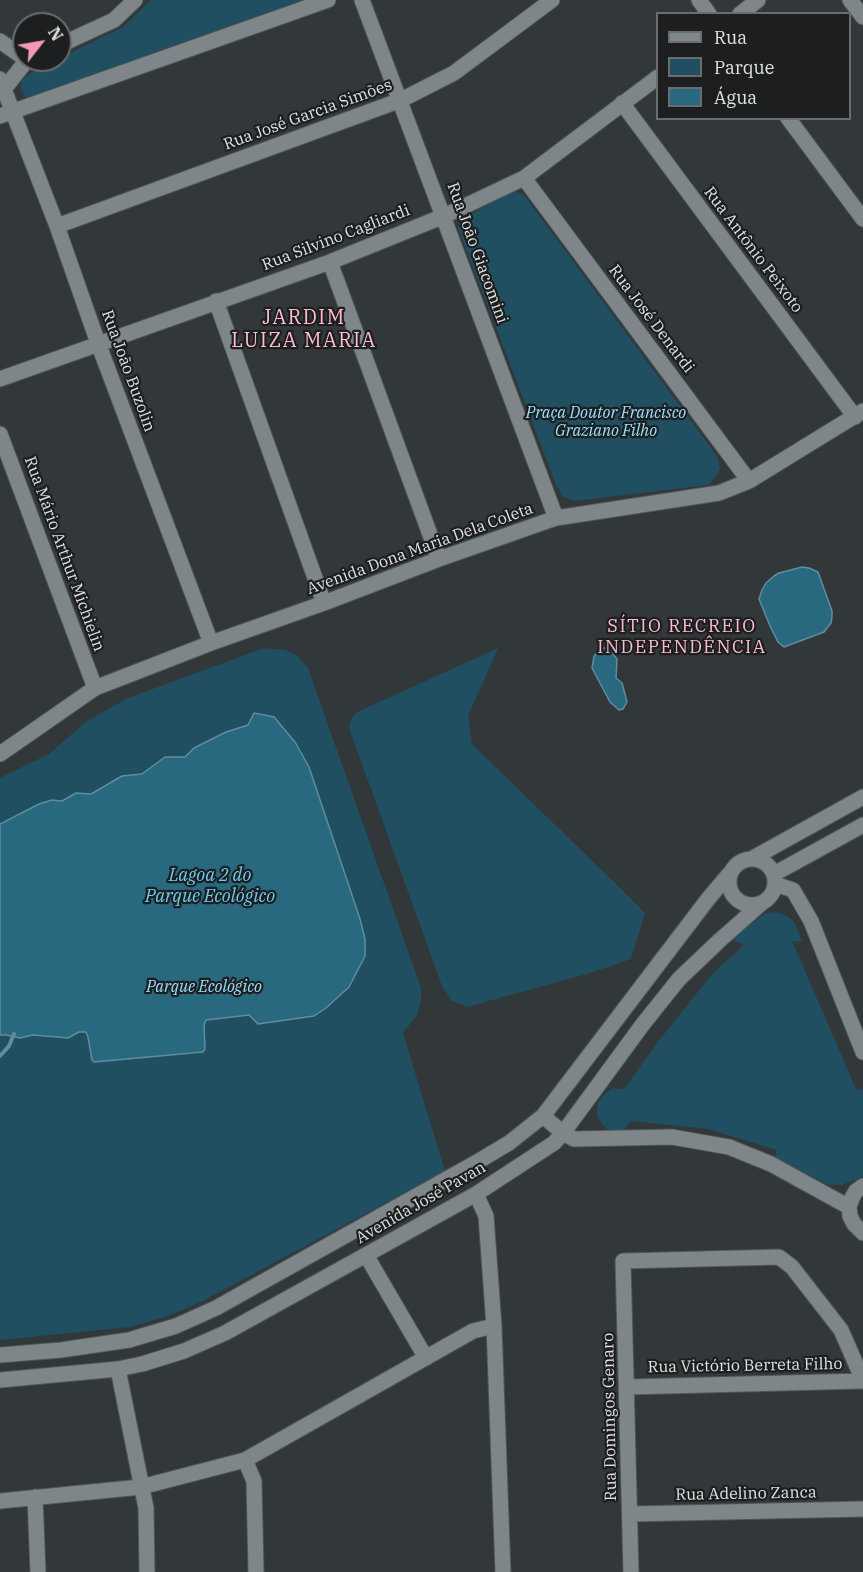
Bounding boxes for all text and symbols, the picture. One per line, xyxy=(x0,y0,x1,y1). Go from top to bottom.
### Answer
north arrow xyxy=(12,12,72,72)
legend xyxy=(656,12,851,120)
text: N xyxy=(44,23,68,44)
text: Rua xyxy=(714,26,747,49)
text: Parque xyxy=(714,56,774,79)
street label: Rua José Garcia Simões xyxy=(221,76,395,154)
text: Água xyxy=(714,86,757,109)
street label: Rua João Giacomini xyxy=(443,180,511,326)
street label: Rua Antônio Peixoto xyxy=(699,183,807,317)
street label: Rua Silvino Cagliardi xyxy=(259,201,413,275)
street label: Rua José Denardi xyxy=(604,261,698,377)
district label: JARDIM LUIZA MARIA xyxy=(231,306,377,353)
street label: Rua João Buzolin xyxy=(97,307,159,435)
park label: Praça Doutor Francisco Graziano Filho xyxy=(526,403,686,441)
street label: Rua Mário Arthur Michielin xyxy=(20,454,108,654)
street label: Avenida Dona Maria Dela Coleta xyxy=(304,499,536,599)
district label: SÍTIO RECREIO INDEPENDÊNCIA xyxy=(597,616,767,658)
water label: Lagoa 2 do Parque Ecológico xyxy=(145,865,275,908)
park label: Parque Ecológico xyxy=(146,977,262,997)
street label: Avenida José Pavan xyxy=(353,1158,489,1248)
street label: Rua Domingos Genaro xyxy=(599,1333,621,1501)
street label: Rua Victório Berreta Filho xyxy=(647,1355,843,1377)
street label: Rua Adelino Zanca xyxy=(675,1483,817,1505)

